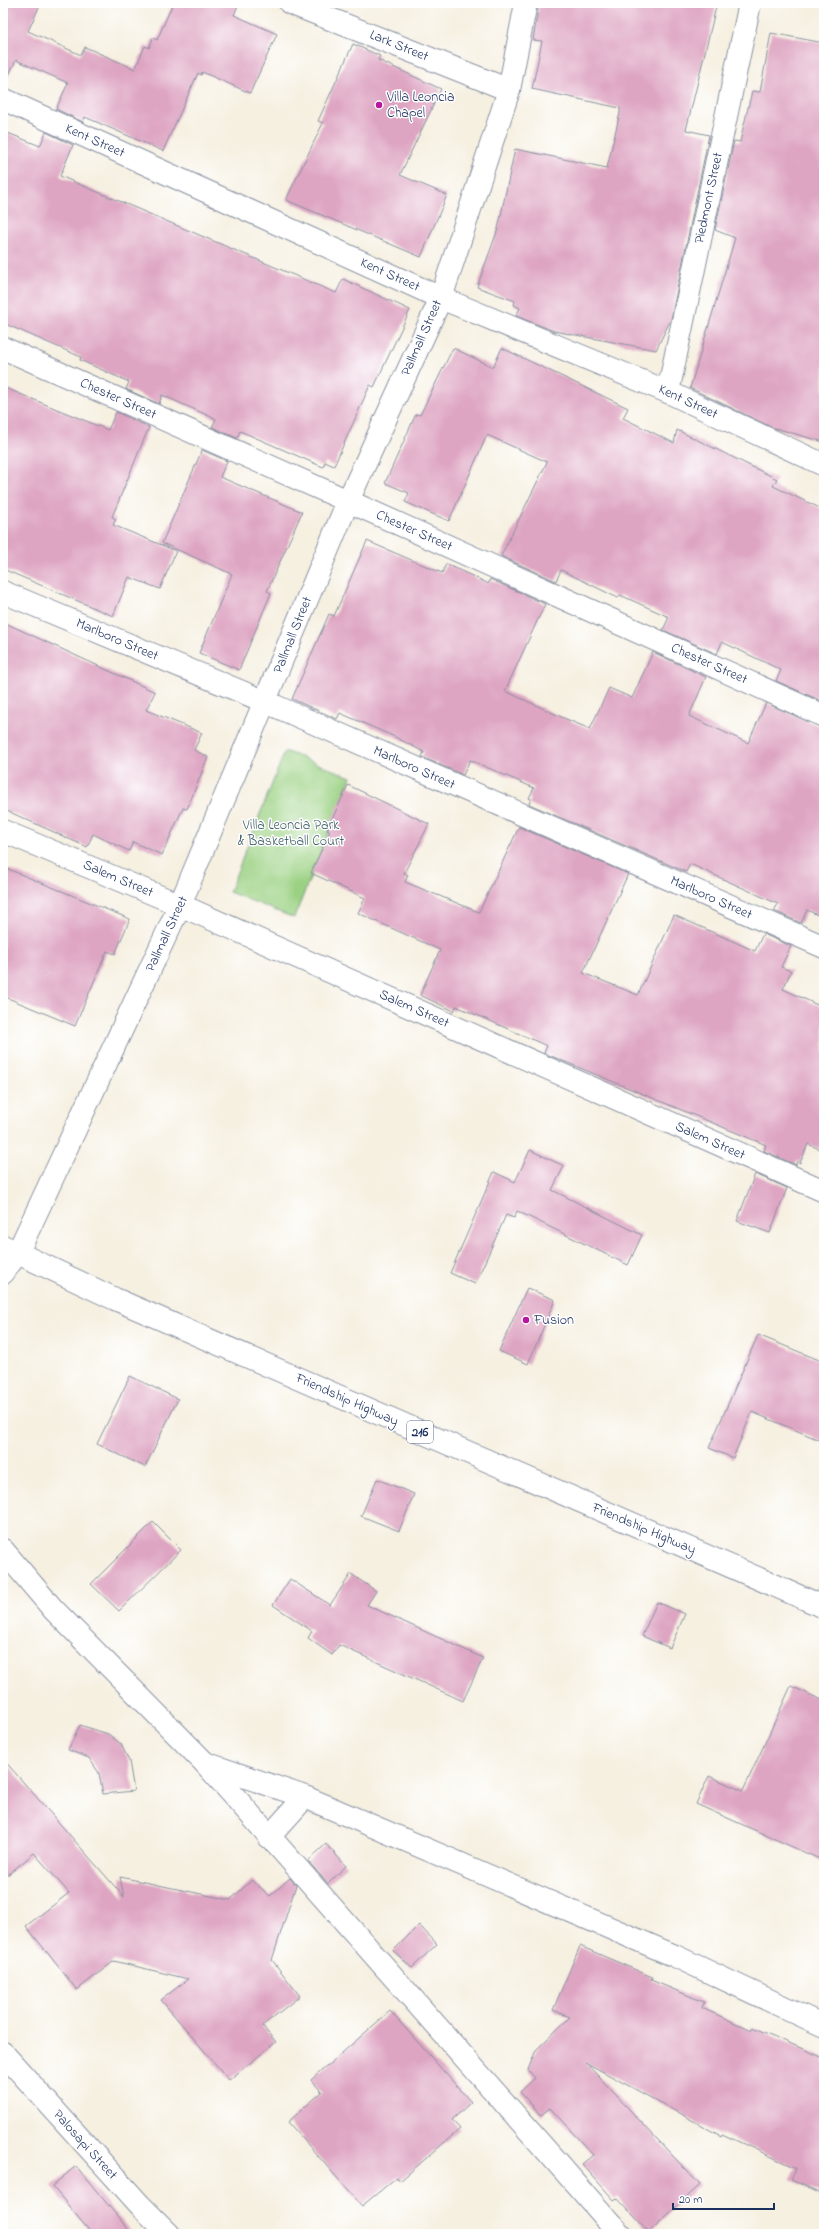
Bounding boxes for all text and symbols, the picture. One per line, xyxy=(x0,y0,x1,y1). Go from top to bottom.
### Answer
street label: Lark Street xyxy=(366,25,432,67)
place label: Villa Leoncia Chapel xyxy=(386,87,455,124)
marker: Villa Leoncia Chapel xyxy=(374,100,384,110)
street label: Kent Street xyxy=(62,119,129,164)
street label: Piedmont Street xyxy=(689,150,729,245)
street label: Kent Street xyxy=(357,253,424,298)
street label: Pallmall Street xyxy=(396,296,448,379)
street label: Chester Street xyxy=(76,373,160,425)
street label: Kent Street xyxy=(655,379,721,425)
street label: Chester Street xyxy=(372,505,456,557)
street label: Pallmall Street xyxy=(268,593,318,677)
street label: Marlboro Street xyxy=(72,613,162,667)
street label: Chester Street xyxy=(667,638,751,690)
street label: Marlboro Street xyxy=(370,741,459,796)
park label: Villa Leoncia Park & Basketball Court xyxy=(238,815,344,852)
street label: Salem Street xyxy=(79,855,157,903)
street label: Marlboro Street xyxy=(667,871,756,926)
street label: Pallmall Street xyxy=(140,892,194,975)
street label: Salem Street xyxy=(376,984,453,1034)
street label: Salem Street xyxy=(672,1116,749,1166)
place label: Fusion xyxy=(533,1310,574,1331)
marker: Fusion xyxy=(521,1315,531,1325)
street label: Friendship Highway xyxy=(291,1367,402,1433)
road number: 216 xyxy=(407,1421,433,1443)
street label: Friendship Highway xyxy=(588,1497,699,1561)
street label: Palosapi Street xyxy=(48,2105,122,2185)
scale bar xyxy=(673,2185,774,2211)
text: 20 m xyxy=(679,2191,702,2209)

